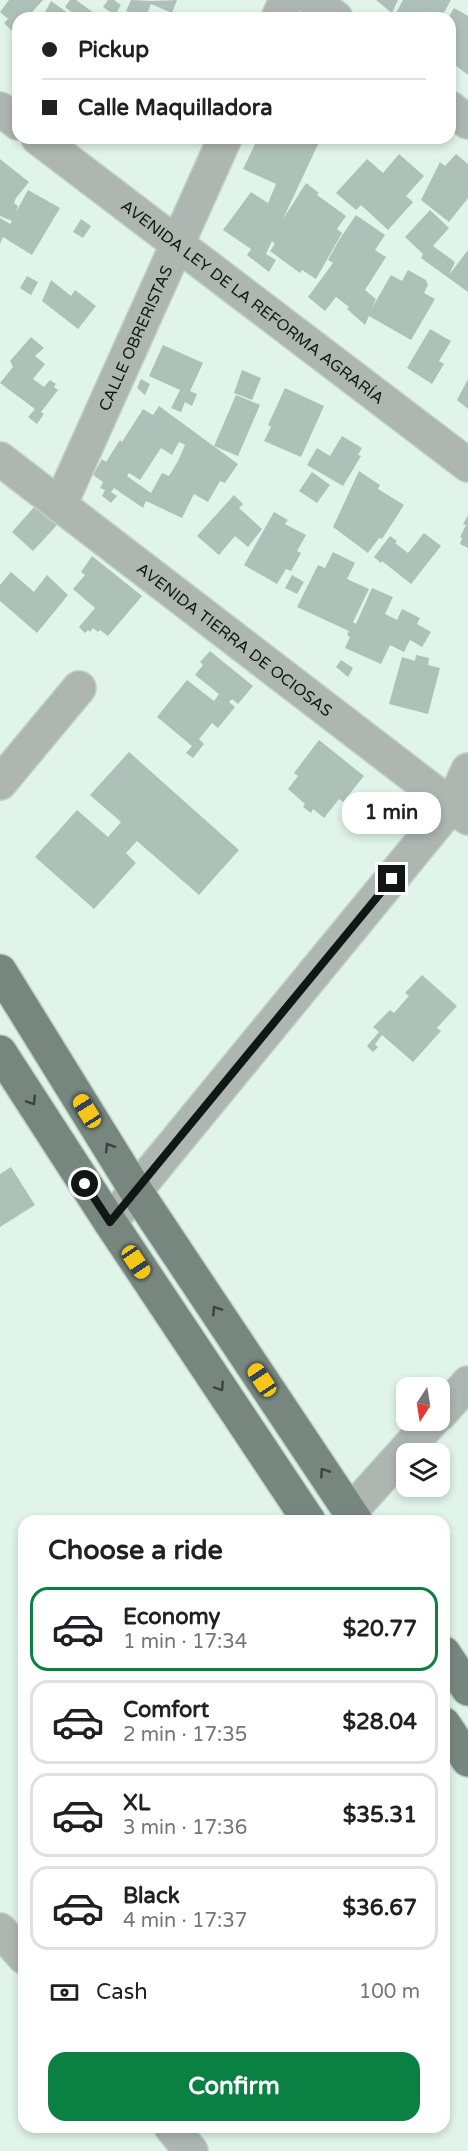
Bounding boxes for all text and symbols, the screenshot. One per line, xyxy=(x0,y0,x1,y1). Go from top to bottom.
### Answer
text: Pickup xyxy=(78,37,149,63)
text: Calle Maquilladora xyxy=(78,95,273,121)
street label: AVENIDA LEY DE LA REFORMA AGRARÍA xyxy=(117,196,388,409)
street label: CALLE OBRERISTAS xyxy=(95,262,177,414)
street label: AVENIDA TIERRA DE OCIOSAS xyxy=(133,559,336,721)
callout: 1 min xyxy=(342,792,442,834)
text: 1 min xyxy=(365,801,418,825)
route end xyxy=(378,865,405,892)
car xyxy=(70,1091,104,1131)
one-way arrow xyxy=(24,1095,36,1105)
one-way arrow xyxy=(104,1143,116,1153)
route start xyxy=(71,1170,98,1197)
car xyxy=(118,1242,154,1282)
one-way arrow xyxy=(211,1306,223,1316)
car xyxy=(244,1360,280,1400)
north arrow xyxy=(396,1377,450,1431)
map controls xyxy=(396,1377,450,1497)
one-way arrow xyxy=(212,1381,224,1391)
button: layers xyxy=(396,1443,450,1497)
one-way arrow xyxy=(320,1468,331,1479)
text: Choose a ride xyxy=(48,1534,223,1567)
icon: car xyxy=(51,1602,105,1656)
text: Economy xyxy=(123,1604,220,1630)
text: $20.77 xyxy=(343,1616,417,1642)
text: 1 min · 17:34 xyxy=(123,1630,247,1654)
icon: car xyxy=(51,1695,105,1749)
text: Comfort xyxy=(123,1697,209,1723)
text: $28.04 xyxy=(342,1709,417,1735)
text: 2 min · 17:35 xyxy=(123,1723,247,1747)
icon: car xyxy=(51,1788,105,1842)
text: XL xyxy=(123,1790,150,1816)
text: $35.31 xyxy=(343,1802,417,1828)
text: 3 min · 17:36 xyxy=(123,1816,247,1840)
icon: car xyxy=(51,1881,105,1935)
text: Black xyxy=(123,1883,180,1909)
text: $36.67 xyxy=(342,1895,417,1921)
text: 4 min · 17:37 xyxy=(123,1909,247,1933)
icon: cash xyxy=(48,1976,81,2009)
text: Cash xyxy=(96,1979,148,2005)
text: 100 m xyxy=(359,1980,420,2004)
button: Confirm xyxy=(48,2052,420,2121)

